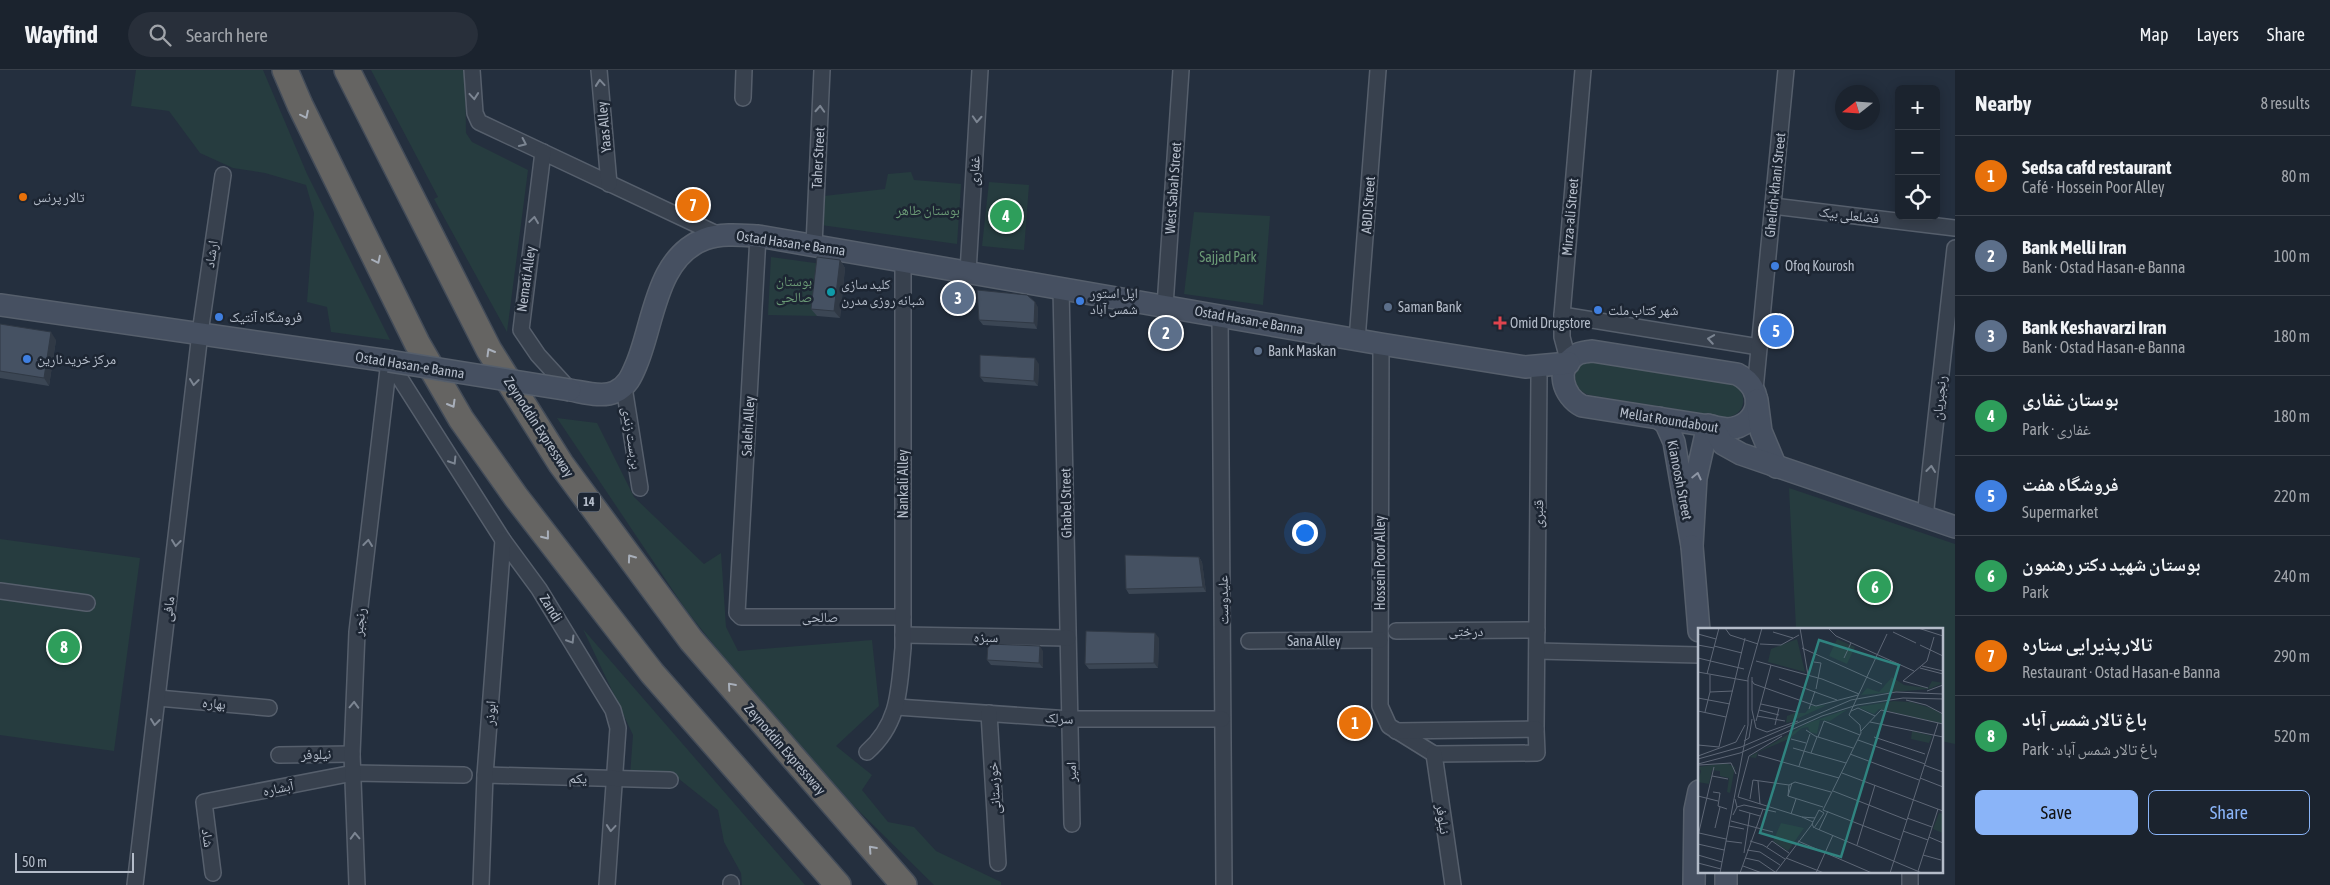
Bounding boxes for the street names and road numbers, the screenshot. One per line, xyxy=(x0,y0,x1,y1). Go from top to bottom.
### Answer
street label: Yaas Alley xyxy=(594,100,614,153)
street label: Taher Street xyxy=(808,127,828,189)
street label: Ghelich-khani Street xyxy=(1762,132,1788,238)
street label: West Sabah Street xyxy=(1162,142,1184,234)
street label: غفاری xyxy=(965,156,984,186)
street label: ABDI Street xyxy=(1358,176,1378,234)
street label: Mirza-ali Street xyxy=(1559,178,1581,256)
street label: فضلعلی بیک xyxy=(1818,203,1880,228)
street label: Ostad Hasan-e Banna xyxy=(735,227,847,259)
street label: ارشاد xyxy=(201,239,222,269)
street label: Nemati Alley xyxy=(513,245,539,313)
street label: Ostad Hasan-e Banna xyxy=(1193,303,1305,337)
street label: Ostad Hasan-e Banna xyxy=(354,348,466,382)
street label: Zeynoddin Expressway xyxy=(501,374,577,480)
street label: رنجبریان xyxy=(1929,375,1950,421)
street label: Salehi Alley xyxy=(738,395,758,457)
street label: Mellat Roundabout xyxy=(1618,404,1720,436)
street label: بن‌بست زندی xyxy=(618,406,645,471)
street label: Kianoosh Street xyxy=(1664,439,1696,521)
street label: Nankali Alley xyxy=(895,449,911,519)
street label: Ghabel Street xyxy=(1057,468,1075,538)
road number: 14 xyxy=(578,492,600,512)
street label: قنبری xyxy=(1530,500,1547,528)
street label: Hossein Poor Alley xyxy=(1372,515,1388,610)
street label: علیدوست xyxy=(1215,575,1232,625)
street label: Zandi xyxy=(536,591,566,625)
street label: مافی xyxy=(159,595,178,623)
street label: رنجبر xyxy=(349,607,369,638)
street label: صالحی xyxy=(802,609,838,626)
street label: درختی xyxy=(1449,623,1484,640)
street label: سبزه xyxy=(974,629,998,646)
street label: Sana Alley xyxy=(1287,633,1341,649)
street label: بهاره xyxy=(201,694,227,713)
street label: ابوذر xyxy=(481,700,500,727)
street label: Zeynoddin Expressway xyxy=(741,700,829,798)
street label: سرلک xyxy=(1044,709,1074,728)
street label: نیلوفر xyxy=(300,746,332,763)
street label: خوزستانی xyxy=(984,761,1005,815)
street label: امیر xyxy=(1063,762,1080,783)
street label: یکم xyxy=(568,770,588,788)
street label: آبشاره xyxy=(261,777,295,800)
street label: نیلوفر xyxy=(1432,802,1453,835)
street label: شاد xyxy=(199,828,217,848)

